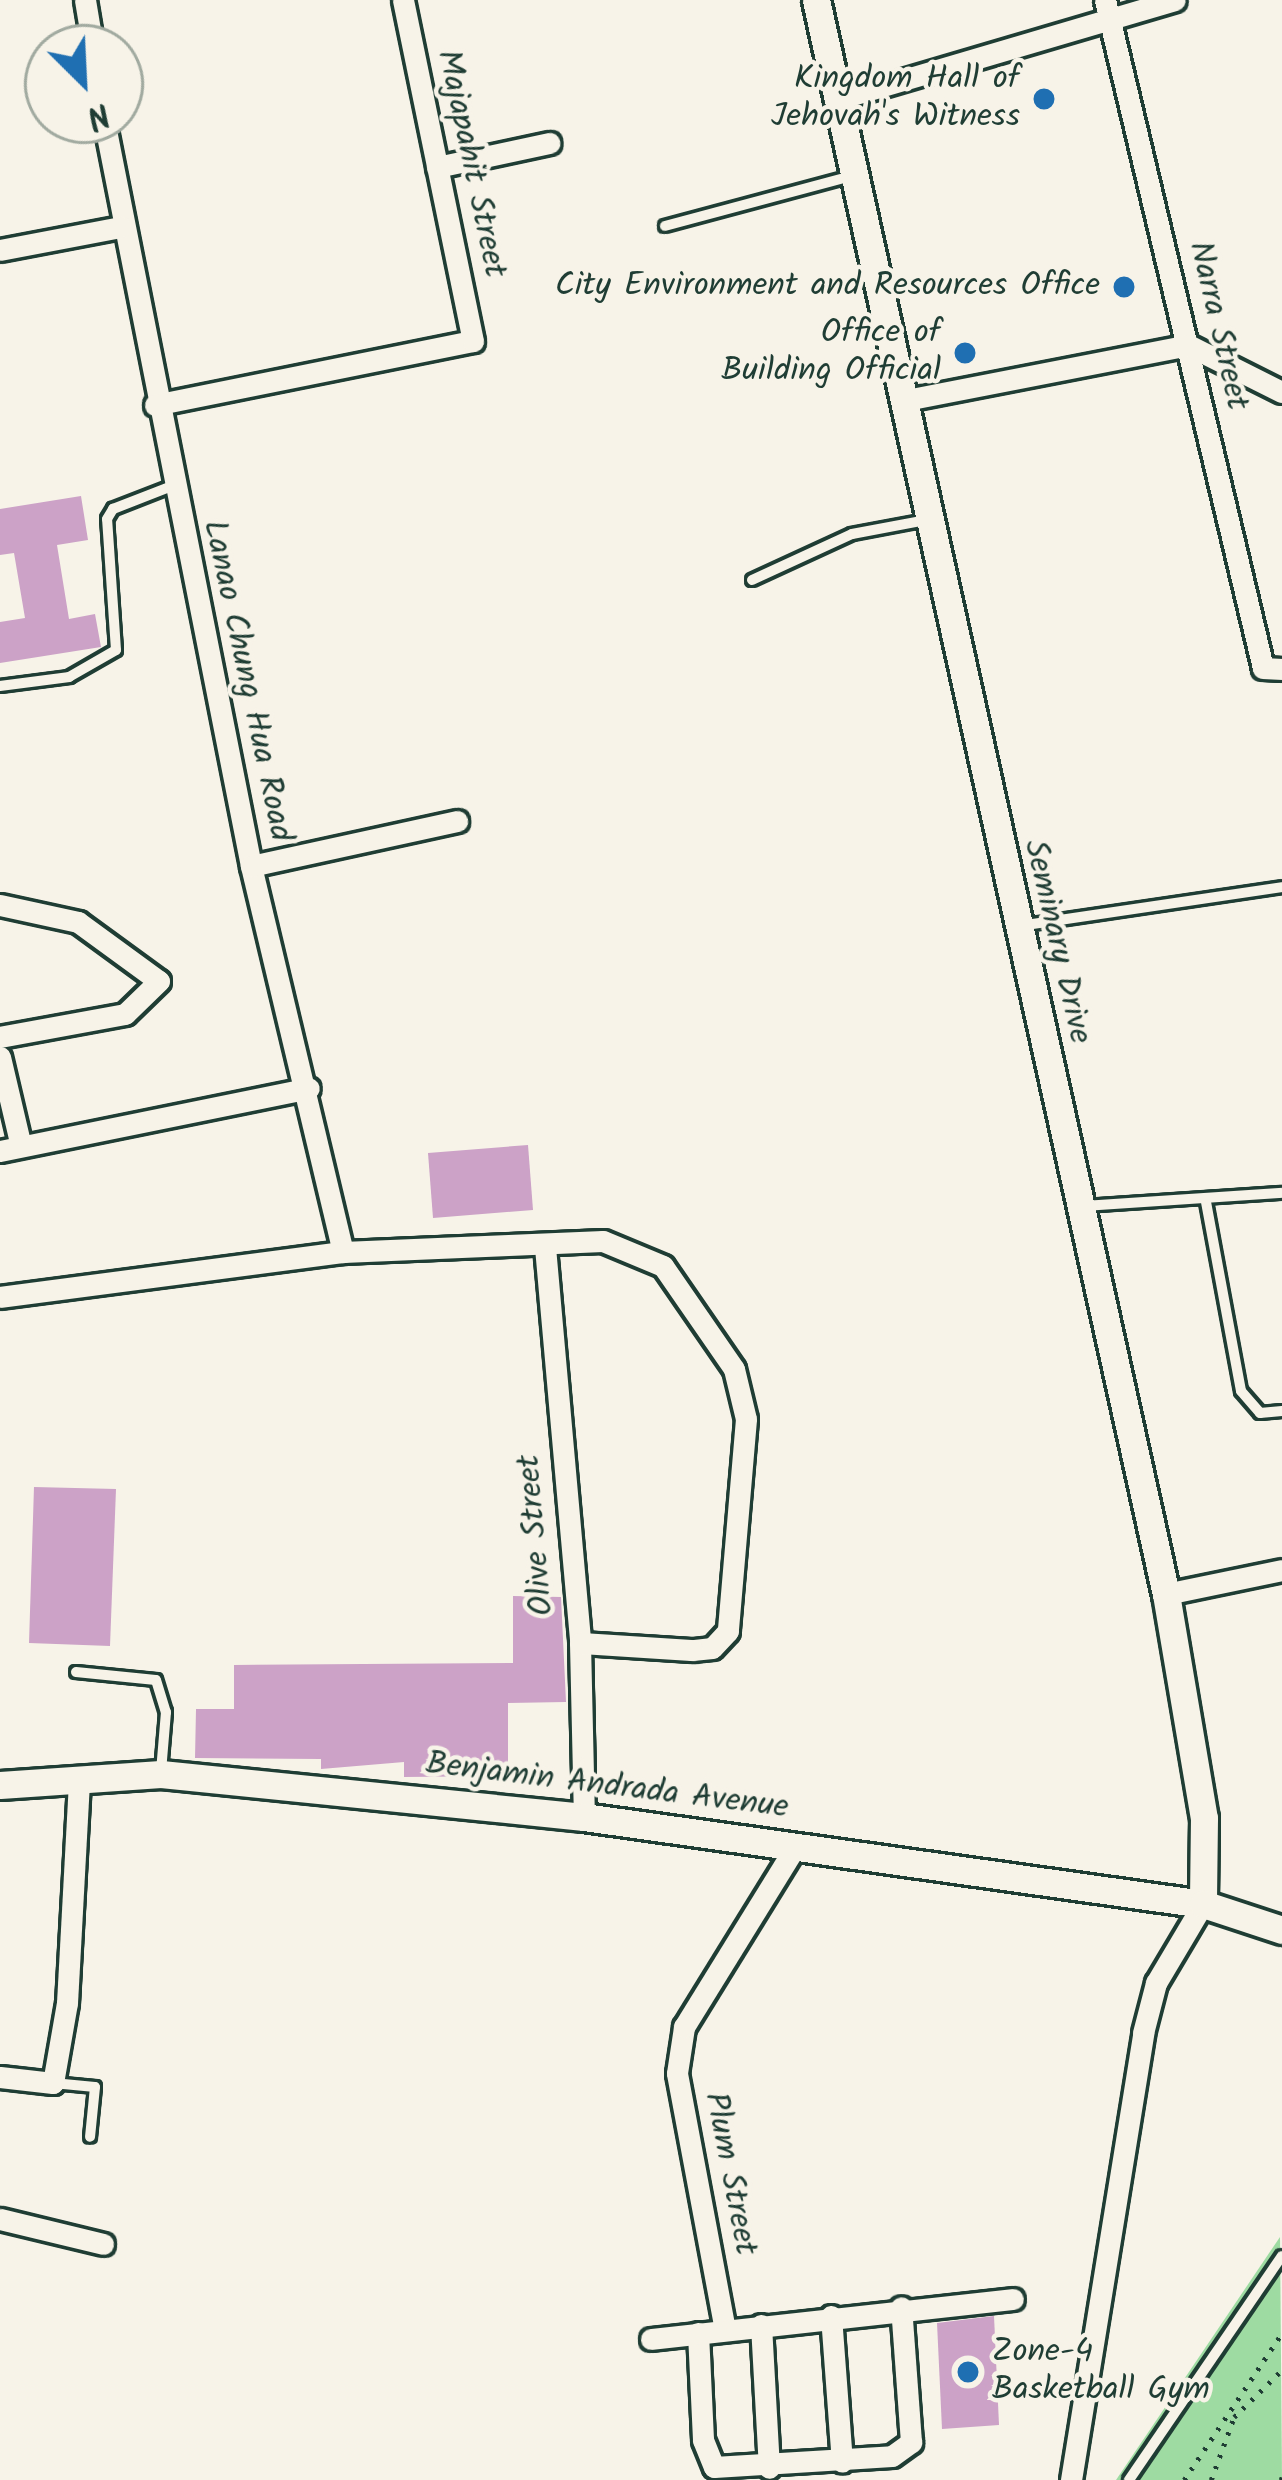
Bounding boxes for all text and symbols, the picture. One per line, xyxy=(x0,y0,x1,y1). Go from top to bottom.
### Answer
north arrow xyxy=(24,24,144,144)
street label: Majapahit Street xyxy=(427,46,513,282)
place label: Kingdom Hall of Jehovah's Witness xyxy=(771,60,1020,138)
text: N xyxy=(77,86,118,143)
marker: Kingdom Hall of Jehovah's Witness xyxy=(1031,86,1057,112)
street label: Narra Street xyxy=(1178,238,1256,414)
place label: City Environment and Resources Office xyxy=(555,267,1100,307)
marker: City Environment and Resources Office xyxy=(1111,274,1137,300)
place label: Office of Building Official xyxy=(721,314,941,392)
marker: Office of Building Official xyxy=(952,340,978,366)
street label: Lanao Chung Hua Road xyxy=(193,517,299,845)
street label: Seminary Drive xyxy=(1013,836,1099,1048)
street label: Olive Street xyxy=(510,1453,564,1617)
street label: Benjamin Andrada Avenue xyxy=(423,1745,791,1829)
street label: Plum Street xyxy=(694,2089,764,2259)
place label: Zone-4 Basketball Gym xyxy=(992,2333,1210,2411)
marker: Zone-4 Basketball Gym xyxy=(955,2359,981,2385)

